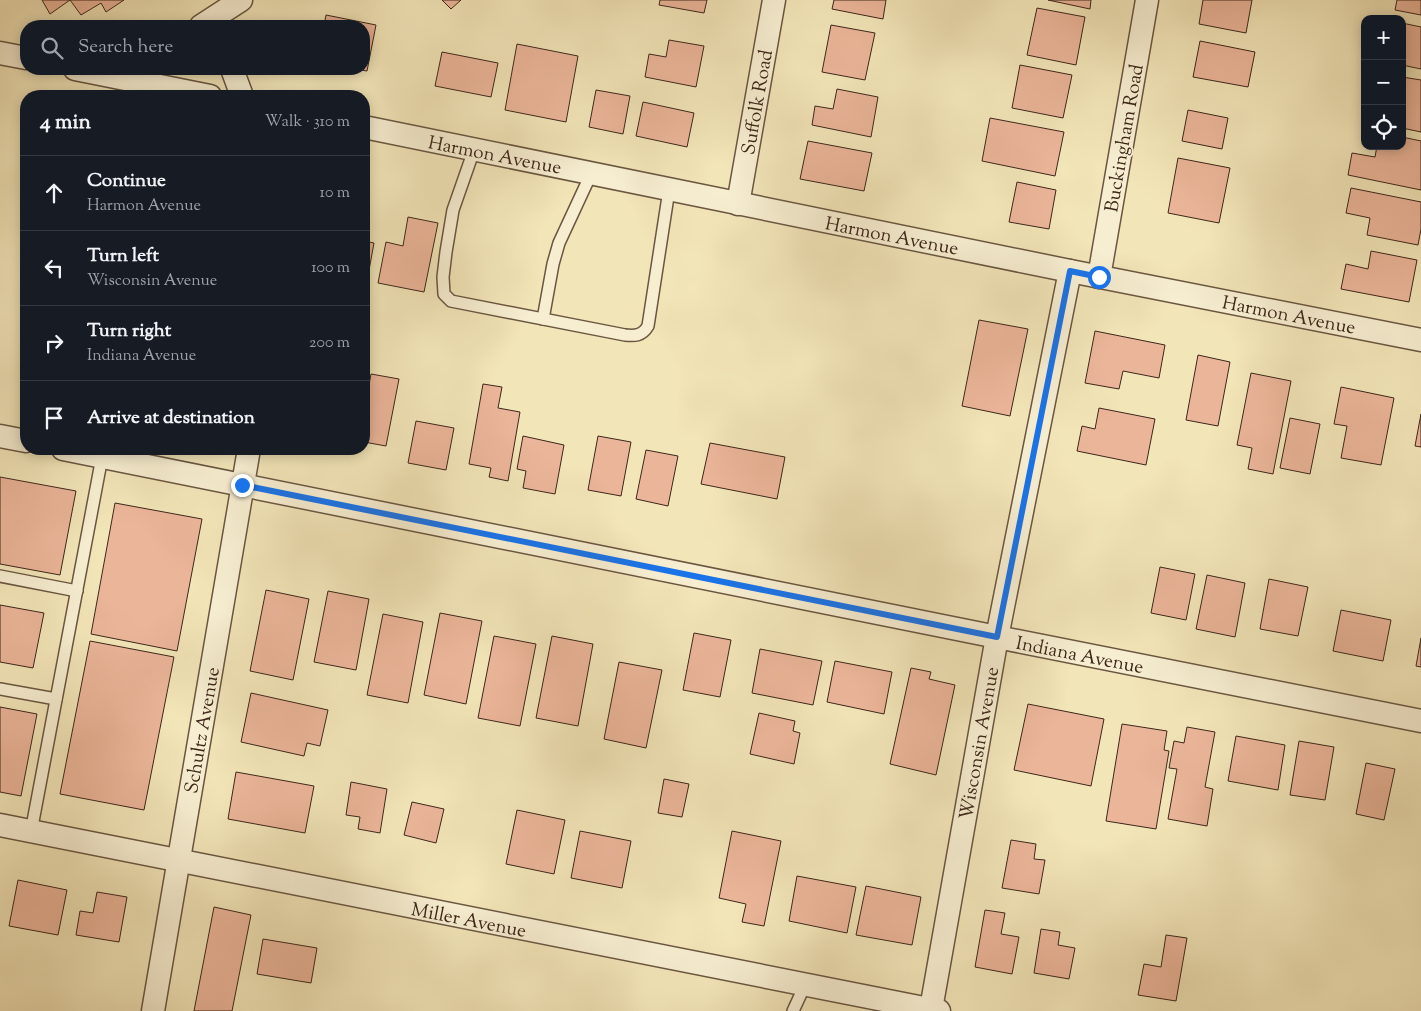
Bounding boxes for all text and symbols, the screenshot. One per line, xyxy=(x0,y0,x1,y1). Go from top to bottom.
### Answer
map controls xyxy=(1361,15,1406,150)
button: + xyxy=(1361,15,1406,60)
search box xyxy=(20,20,370,75)
icon: search xyxy=(38,34,66,62)
text: Search here xyxy=(78,34,173,61)
street label: Suffolk Road xyxy=(736,47,781,157)
button: − xyxy=(1361,60,1406,105)
street label: Buckingham Road xyxy=(1099,62,1152,215)
button: locate xyxy=(1361,105,1406,150)
text: 4 min xyxy=(40,108,91,138)
text: Walk · 310 m xyxy=(265,111,350,134)
street label: Harmon Avenue xyxy=(426,130,564,183)
text: Continue xyxy=(87,168,166,195)
icon: ahead xyxy=(40,179,68,207)
text: 10 m xyxy=(320,182,350,205)
text: Harmon Avenue xyxy=(87,195,201,218)
street label: Harmon Avenue xyxy=(823,211,961,264)
text: Turn left xyxy=(87,243,159,270)
icon: left xyxy=(40,254,68,282)
text: 100 m xyxy=(311,257,350,280)
route start xyxy=(1088,266,1111,289)
text: Wisconsin Avenue xyxy=(87,270,217,293)
street label: Harmon Avenue xyxy=(1220,290,1358,343)
text: Turn right xyxy=(87,318,171,345)
icon: right xyxy=(40,329,68,357)
text: 200 m xyxy=(309,332,350,355)
text: Indiana Avenue xyxy=(87,345,196,368)
icon: arrive xyxy=(40,404,68,432)
text: Arrive at destination xyxy=(87,405,255,432)
route end xyxy=(231,474,254,497)
street label: Indiana Avenue xyxy=(1013,631,1146,682)
street label: Schultz Avenue xyxy=(179,665,228,796)
street label: Wisconsin Avenue xyxy=(954,665,1007,822)
street label: Miller Avenue xyxy=(409,897,529,946)

